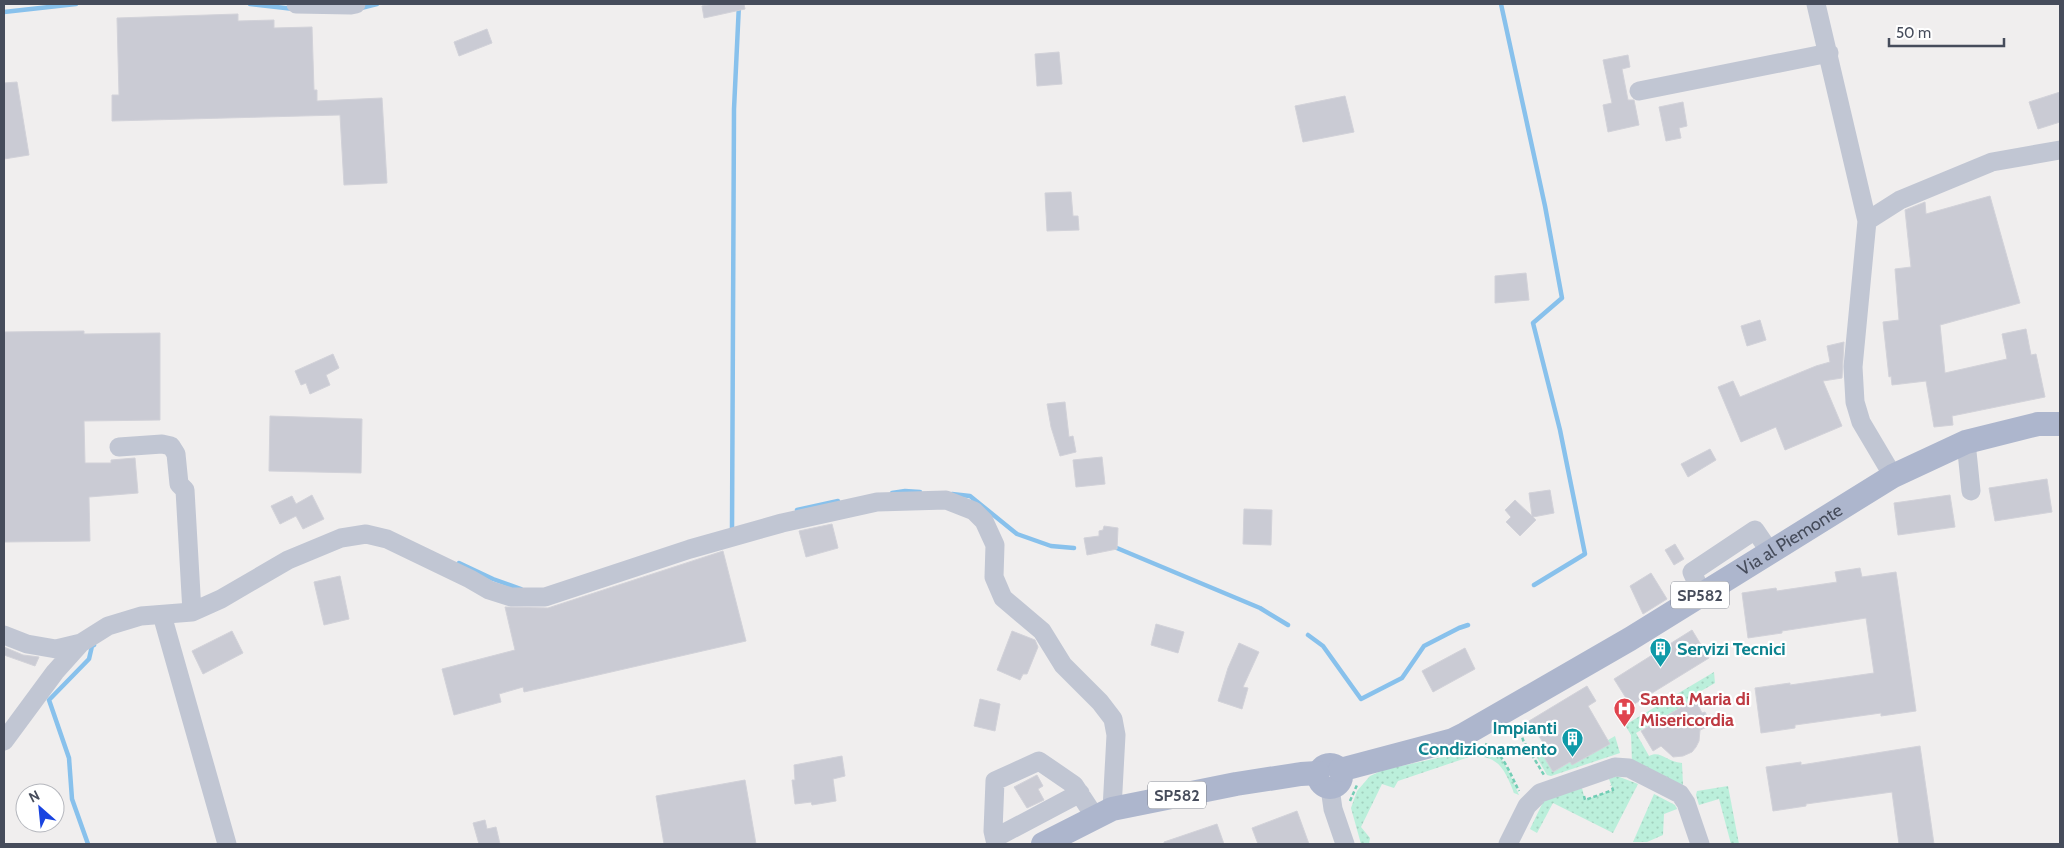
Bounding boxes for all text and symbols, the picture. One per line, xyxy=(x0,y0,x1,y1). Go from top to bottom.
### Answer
scale bar xyxy=(1889,15,2004,47)
text: 50 m xyxy=(1896,24,1931,42)
street label: Via al Piemonte xyxy=(1734,499,1847,581)
road number: SP582 xyxy=(1671,582,1729,608)
building icon: Servizi Tecnici xyxy=(1649,637,1673,668)
place label: Servizi Tecnici xyxy=(1677,638,1786,660)
place label: Santa Maria di Misericordia xyxy=(1640,688,1750,731)
hospital icon: Santa Maria di Misericordia xyxy=(1612,697,1636,728)
place label: Impianti Condizionamento xyxy=(1418,717,1557,760)
building icon: Impianti Condizionamento xyxy=(1561,726,1585,757)
road number: SP582 xyxy=(1148,782,1206,808)
north arrow xyxy=(15,783,65,833)
text: N xyxy=(26,786,43,807)

